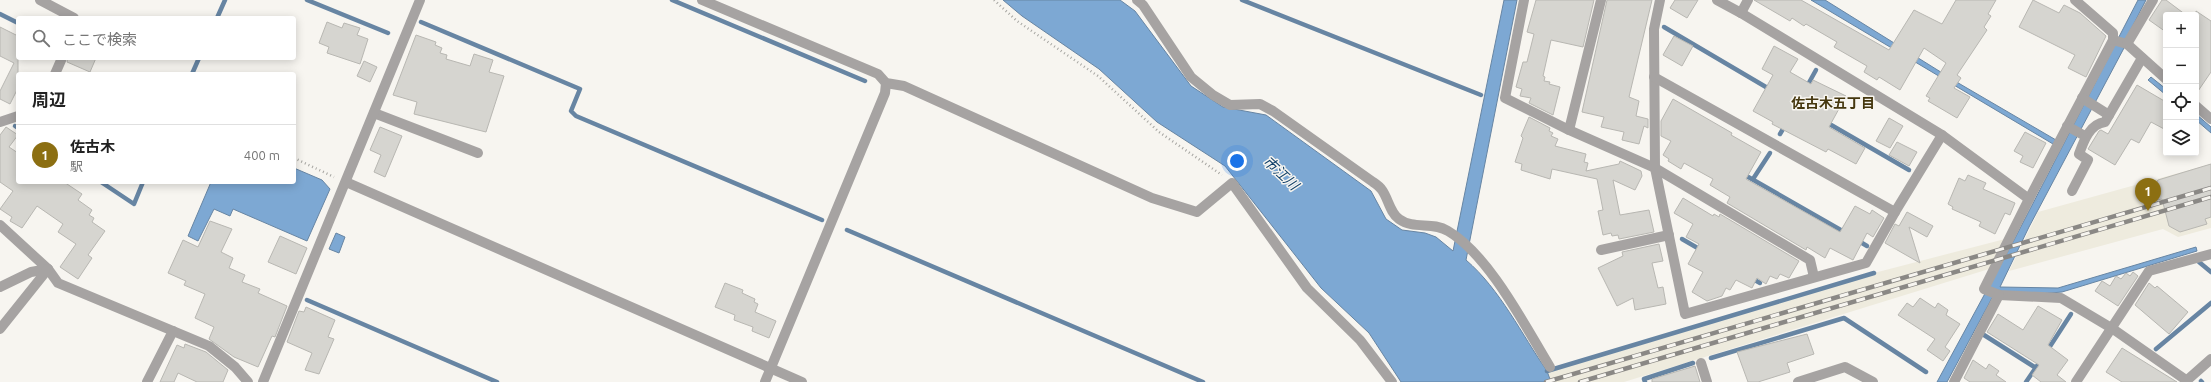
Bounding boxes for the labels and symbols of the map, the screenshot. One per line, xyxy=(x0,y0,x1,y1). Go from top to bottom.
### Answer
district label: 佐古木五丁目 xyxy=(1791,95,1875,111)
your location xyxy=(1227,151,1247,171)
water label: 市江川 xyxy=(1260,153,1303,195)
pin: 1 xyxy=(2135,178,2161,211)

